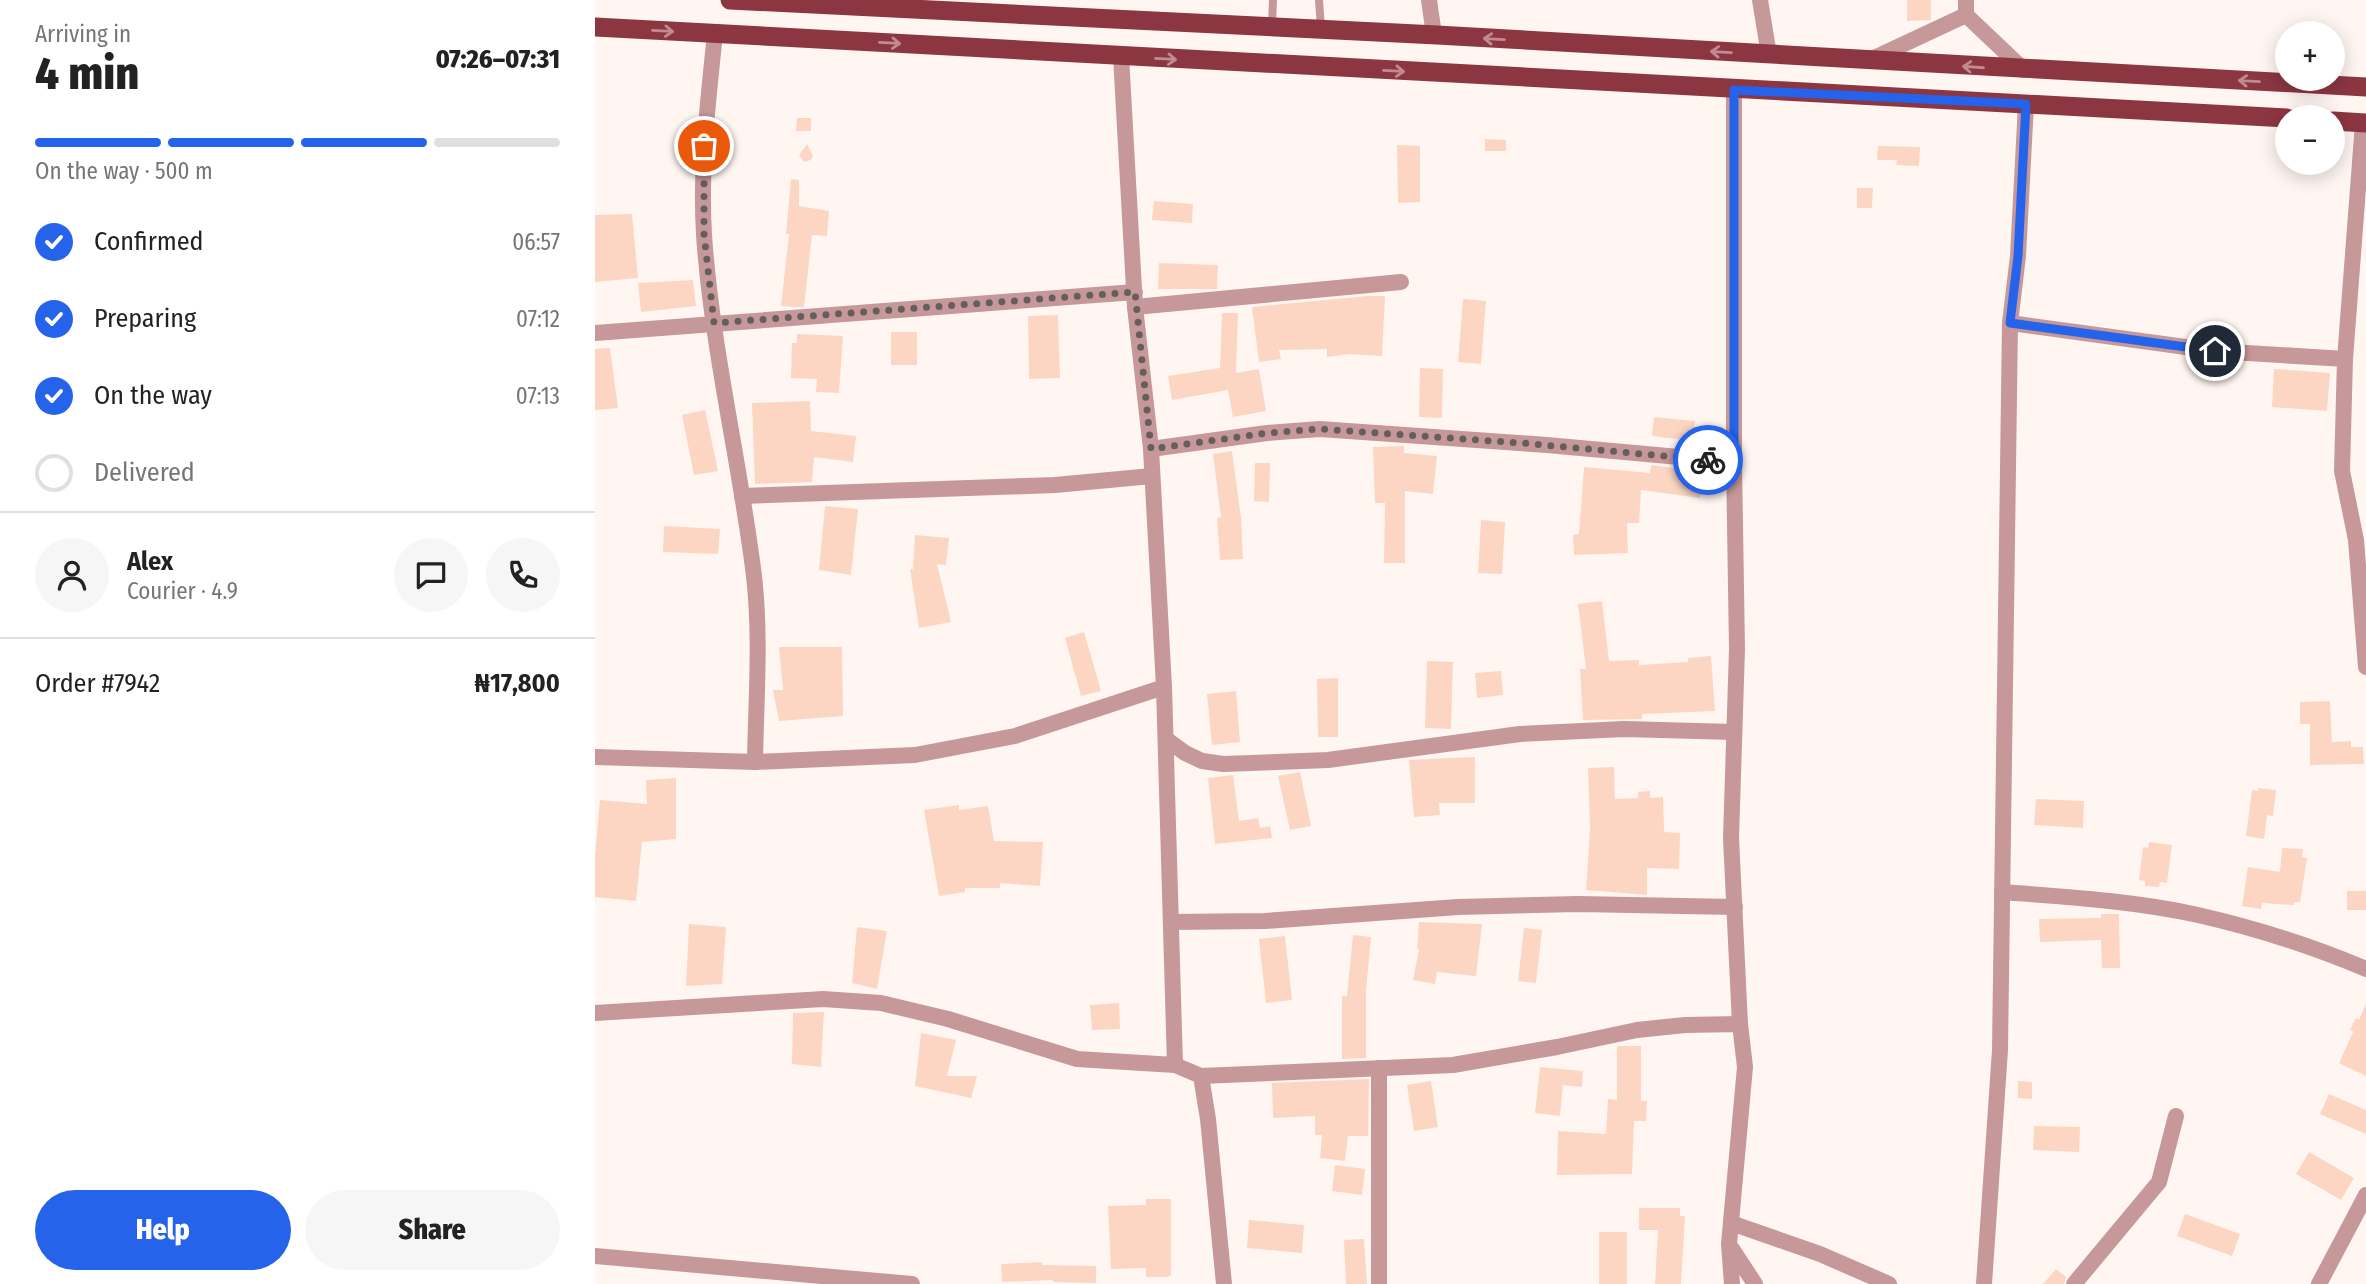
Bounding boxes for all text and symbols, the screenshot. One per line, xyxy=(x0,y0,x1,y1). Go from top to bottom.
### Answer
text: Arriving in xyxy=(35,20,131,48)
map controls xyxy=(2275,21,2345,175)
button: + xyxy=(2275,21,2345,91)
one-way arrow xyxy=(651,25,674,38)
one-way arrow xyxy=(1483,32,1506,45)
one-way arrow xyxy=(879,37,902,50)
text: 07:26–07:31 xyxy=(435,44,560,75)
one-way arrow xyxy=(1710,45,1733,58)
text: 4 min xyxy=(35,46,139,101)
one-way arrow xyxy=(1155,52,1178,65)
one-way arrow xyxy=(1962,60,1985,73)
one-way arrow xyxy=(1382,65,1404,78)
one-way arrow xyxy=(2238,75,2261,88)
button: − xyxy=(2275,105,2345,175)
pin xyxy=(674,116,734,176)
icon: bag xyxy=(685,127,723,165)
text: On the way · 500 m xyxy=(35,157,213,185)
icon: check xyxy=(35,223,73,261)
text: Confirmed xyxy=(94,226,204,257)
text: 06:57 xyxy=(512,228,560,256)
icon: check xyxy=(35,300,73,338)
text: Preparing xyxy=(94,303,196,334)
text: 07:12 xyxy=(516,305,560,333)
pin xyxy=(2185,321,2245,381)
icon: home xyxy=(2196,332,2234,370)
icon: check xyxy=(35,377,73,415)
text: On the way xyxy=(94,380,212,411)
text: 07:13 xyxy=(516,382,560,410)
courier xyxy=(1673,425,1743,495)
icon: bike xyxy=(1689,441,1727,479)
text: Delivered xyxy=(94,457,195,488)
button: person xyxy=(35,538,109,612)
button: chat xyxy=(394,538,468,612)
button: phone xyxy=(486,538,560,612)
text: Alex xyxy=(127,546,173,577)
text: Courier · 4.9 xyxy=(127,577,238,605)
text: Order #7942 xyxy=(35,668,160,699)
text: ₦17,800 xyxy=(475,668,560,699)
button: Help xyxy=(35,1190,291,1270)
button: Share xyxy=(305,1190,560,1270)

